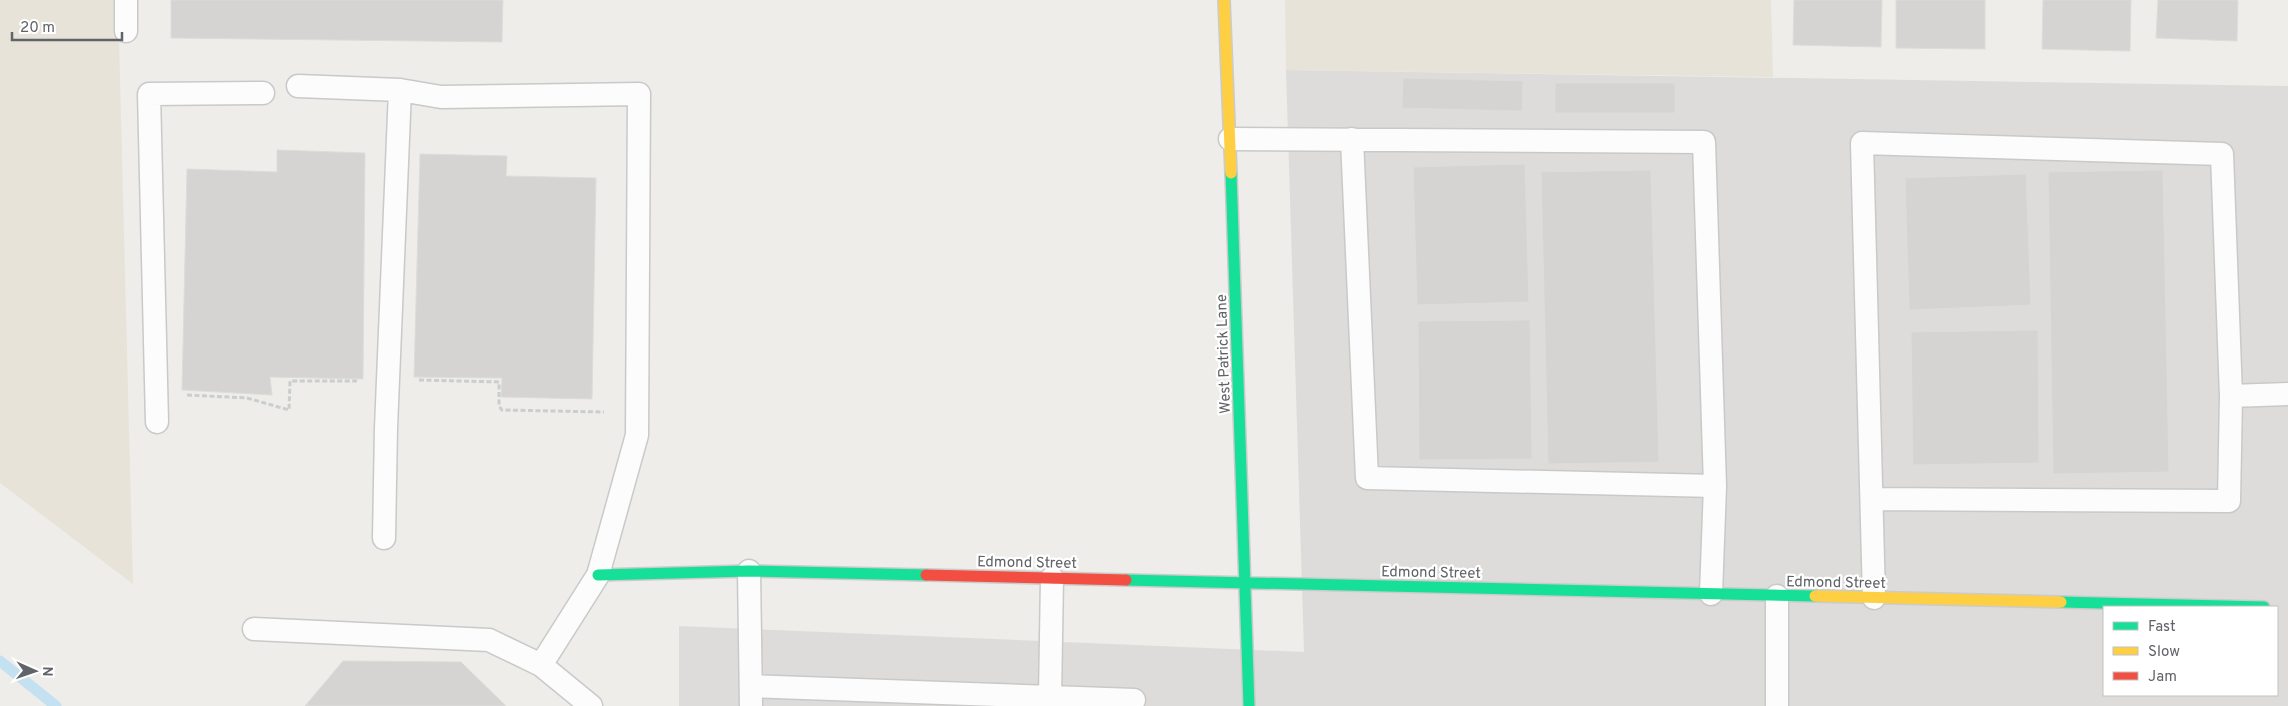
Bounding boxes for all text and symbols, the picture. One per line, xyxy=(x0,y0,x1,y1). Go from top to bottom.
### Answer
scale bar xyxy=(12,10,122,42)
text: 20 m xyxy=(20,19,55,38)
street label: West Patrick Lane xyxy=(1213,294,1236,414)
street label: Edmond Street xyxy=(977,553,1077,574)
street label: Edmond Street xyxy=(1381,563,1481,584)
street label: Edmond Street xyxy=(1786,573,1886,594)
legend xyxy=(2103,606,2278,696)
text: Fast xyxy=(2148,618,2176,637)
text: Slow xyxy=(2148,643,2180,662)
north arrow xyxy=(10,646,60,696)
text: N xyxy=(38,666,55,677)
text: Jam xyxy=(2148,668,2177,687)

